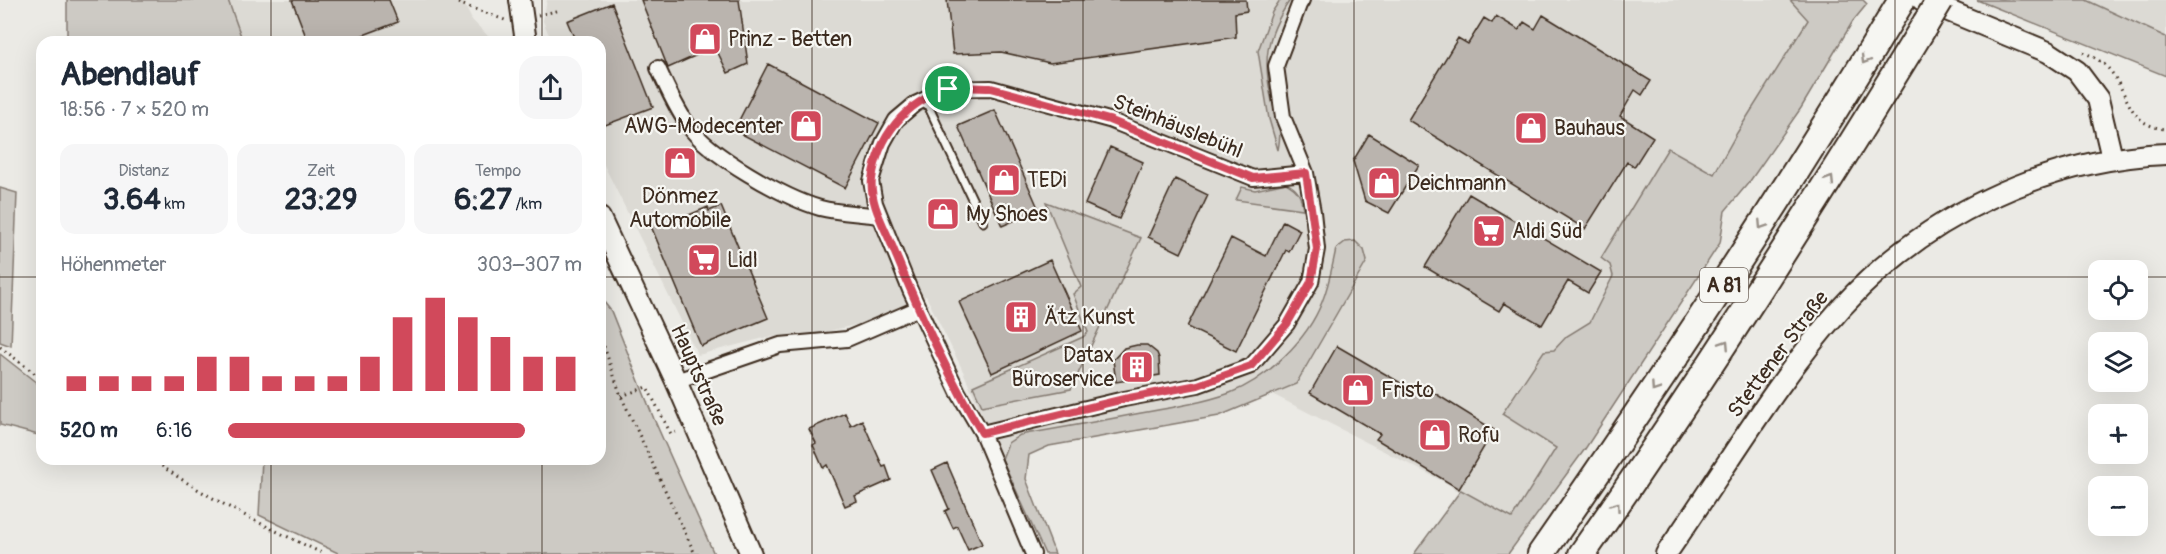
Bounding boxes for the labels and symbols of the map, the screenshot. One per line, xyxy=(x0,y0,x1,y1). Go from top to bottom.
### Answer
shop icon: Prinz - Betten xyxy=(687,21,723,57)
place label: Prinz - Betten xyxy=(728,26,852,53)
one-way arrow xyxy=(1861,54,1873,64)
pin xyxy=(922,63,973,114)
street label: Steinhäuslebühl xyxy=(1109,88,1247,165)
shop icon: AWG-Modecenter xyxy=(788,108,824,144)
shop icon: Bauhaus xyxy=(1513,110,1549,146)
place label: AWG-Modecenter xyxy=(624,113,783,140)
place label: Bauhaus xyxy=(1554,115,1626,142)
shop icon: Dönmez Automobile xyxy=(662,145,698,181)
shop icon: TEDi xyxy=(986,162,1022,198)
shop icon: Deichmann xyxy=(1366,165,1402,201)
place label: TEDi xyxy=(1027,167,1067,194)
place label: Deichmann xyxy=(1407,170,1506,197)
one-way arrow xyxy=(1823,176,1834,187)
place label: Dönmez Automobile xyxy=(629,183,732,234)
shop icon: My Shoes xyxy=(925,196,961,232)
place label: My Shoes xyxy=(966,201,1048,228)
supermarket icon: Aldi Süd xyxy=(1471,213,1507,249)
place label: Aldi Süd xyxy=(1512,218,1583,245)
one-way arrow xyxy=(1758,219,1770,229)
supermarket icon: Lidl xyxy=(686,242,722,278)
place label: Lidl xyxy=(727,247,758,274)
road number: A 81 xyxy=(1700,268,1748,302)
street label: Stettener Straße xyxy=(1722,285,1835,423)
building icon: Ätz Kunst xyxy=(1003,299,1039,335)
place label: Ätz Kunst xyxy=(1044,304,1135,331)
street label: Hauptstraße xyxy=(664,320,733,431)
one-way arrow xyxy=(1718,340,1729,351)
place label: Datax Büroservice xyxy=(1011,342,1115,393)
building icon: Datax Büroservice xyxy=(1119,349,1155,385)
shop icon: Fristo xyxy=(1340,372,1376,408)
place label: Fristo xyxy=(1381,377,1434,404)
one-way arrow xyxy=(1652,382,1663,393)
shop icon: Rofu xyxy=(1417,417,1453,453)
place label: Rofu xyxy=(1458,422,1500,449)
one-way arrow xyxy=(1609,502,1620,513)

